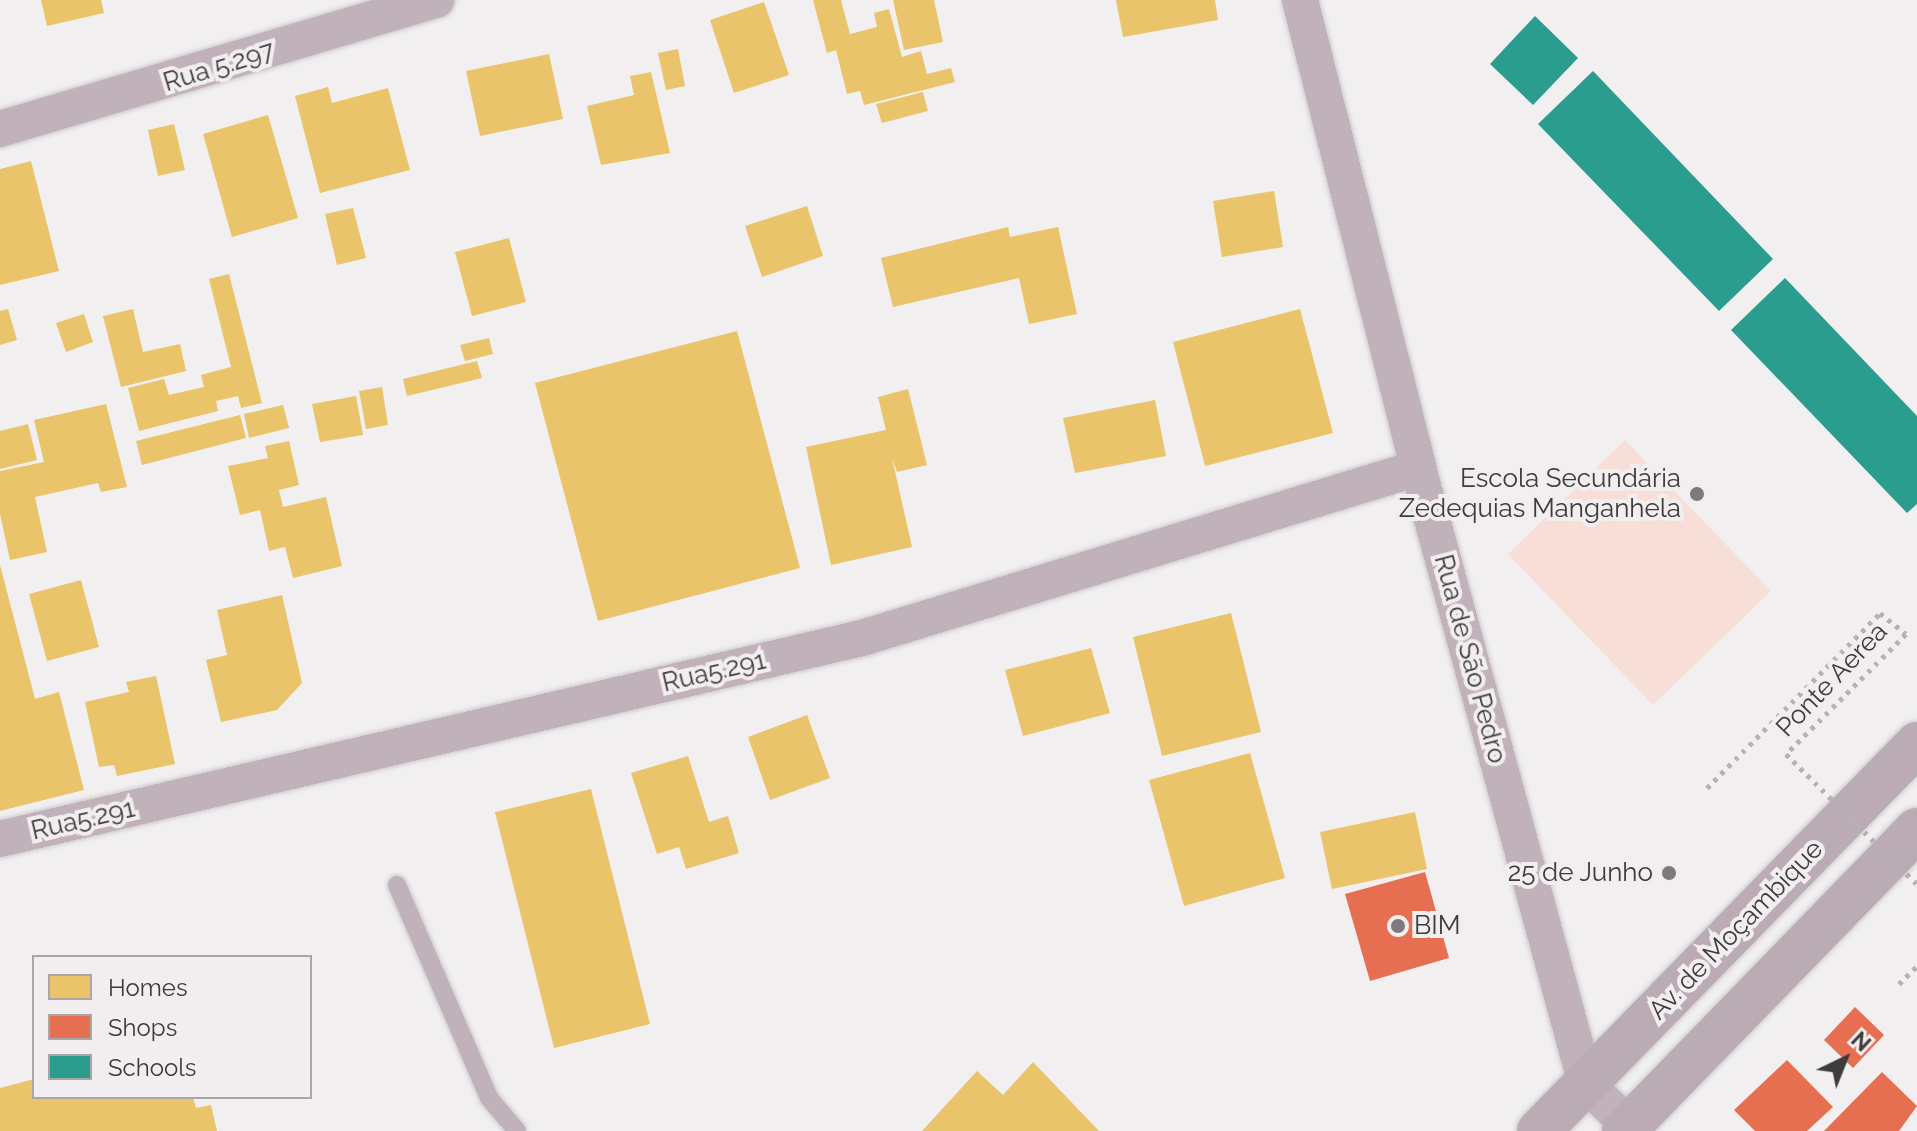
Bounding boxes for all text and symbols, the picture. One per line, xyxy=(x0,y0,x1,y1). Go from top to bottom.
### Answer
street label: Rua 5.297 xyxy=(160,35,278,99)
place label: Escola Secundária Zedequias Manganhela xyxy=(1399,463,1681,524)
marker: Escola Secundária Zedequias Manganhela xyxy=(1688,485,1706,503)
street label: Rua de São Pedro xyxy=(1427,551,1513,767)
street label: Ponte Aerea xyxy=(1770,616,1894,744)
street label: Rua5.291 xyxy=(659,645,769,699)
street label: Rua5.291 xyxy=(28,793,138,847)
street label: Av. de Moçambique xyxy=(1642,834,1830,1026)
place label: 25 de Junho xyxy=(1507,857,1653,889)
marker: 25 de Junho xyxy=(1660,864,1678,882)
place label: BIM xyxy=(1414,910,1461,942)
marker: BIM xyxy=(1389,917,1407,935)
legend xyxy=(32,955,312,1099)
text: Homes xyxy=(108,973,188,1002)
text: Shops xyxy=(108,1013,177,1042)
north arrow xyxy=(1805,1019,1885,1099)
text: N xyxy=(1846,1026,1876,1057)
text: Schools xyxy=(108,1053,196,1082)

